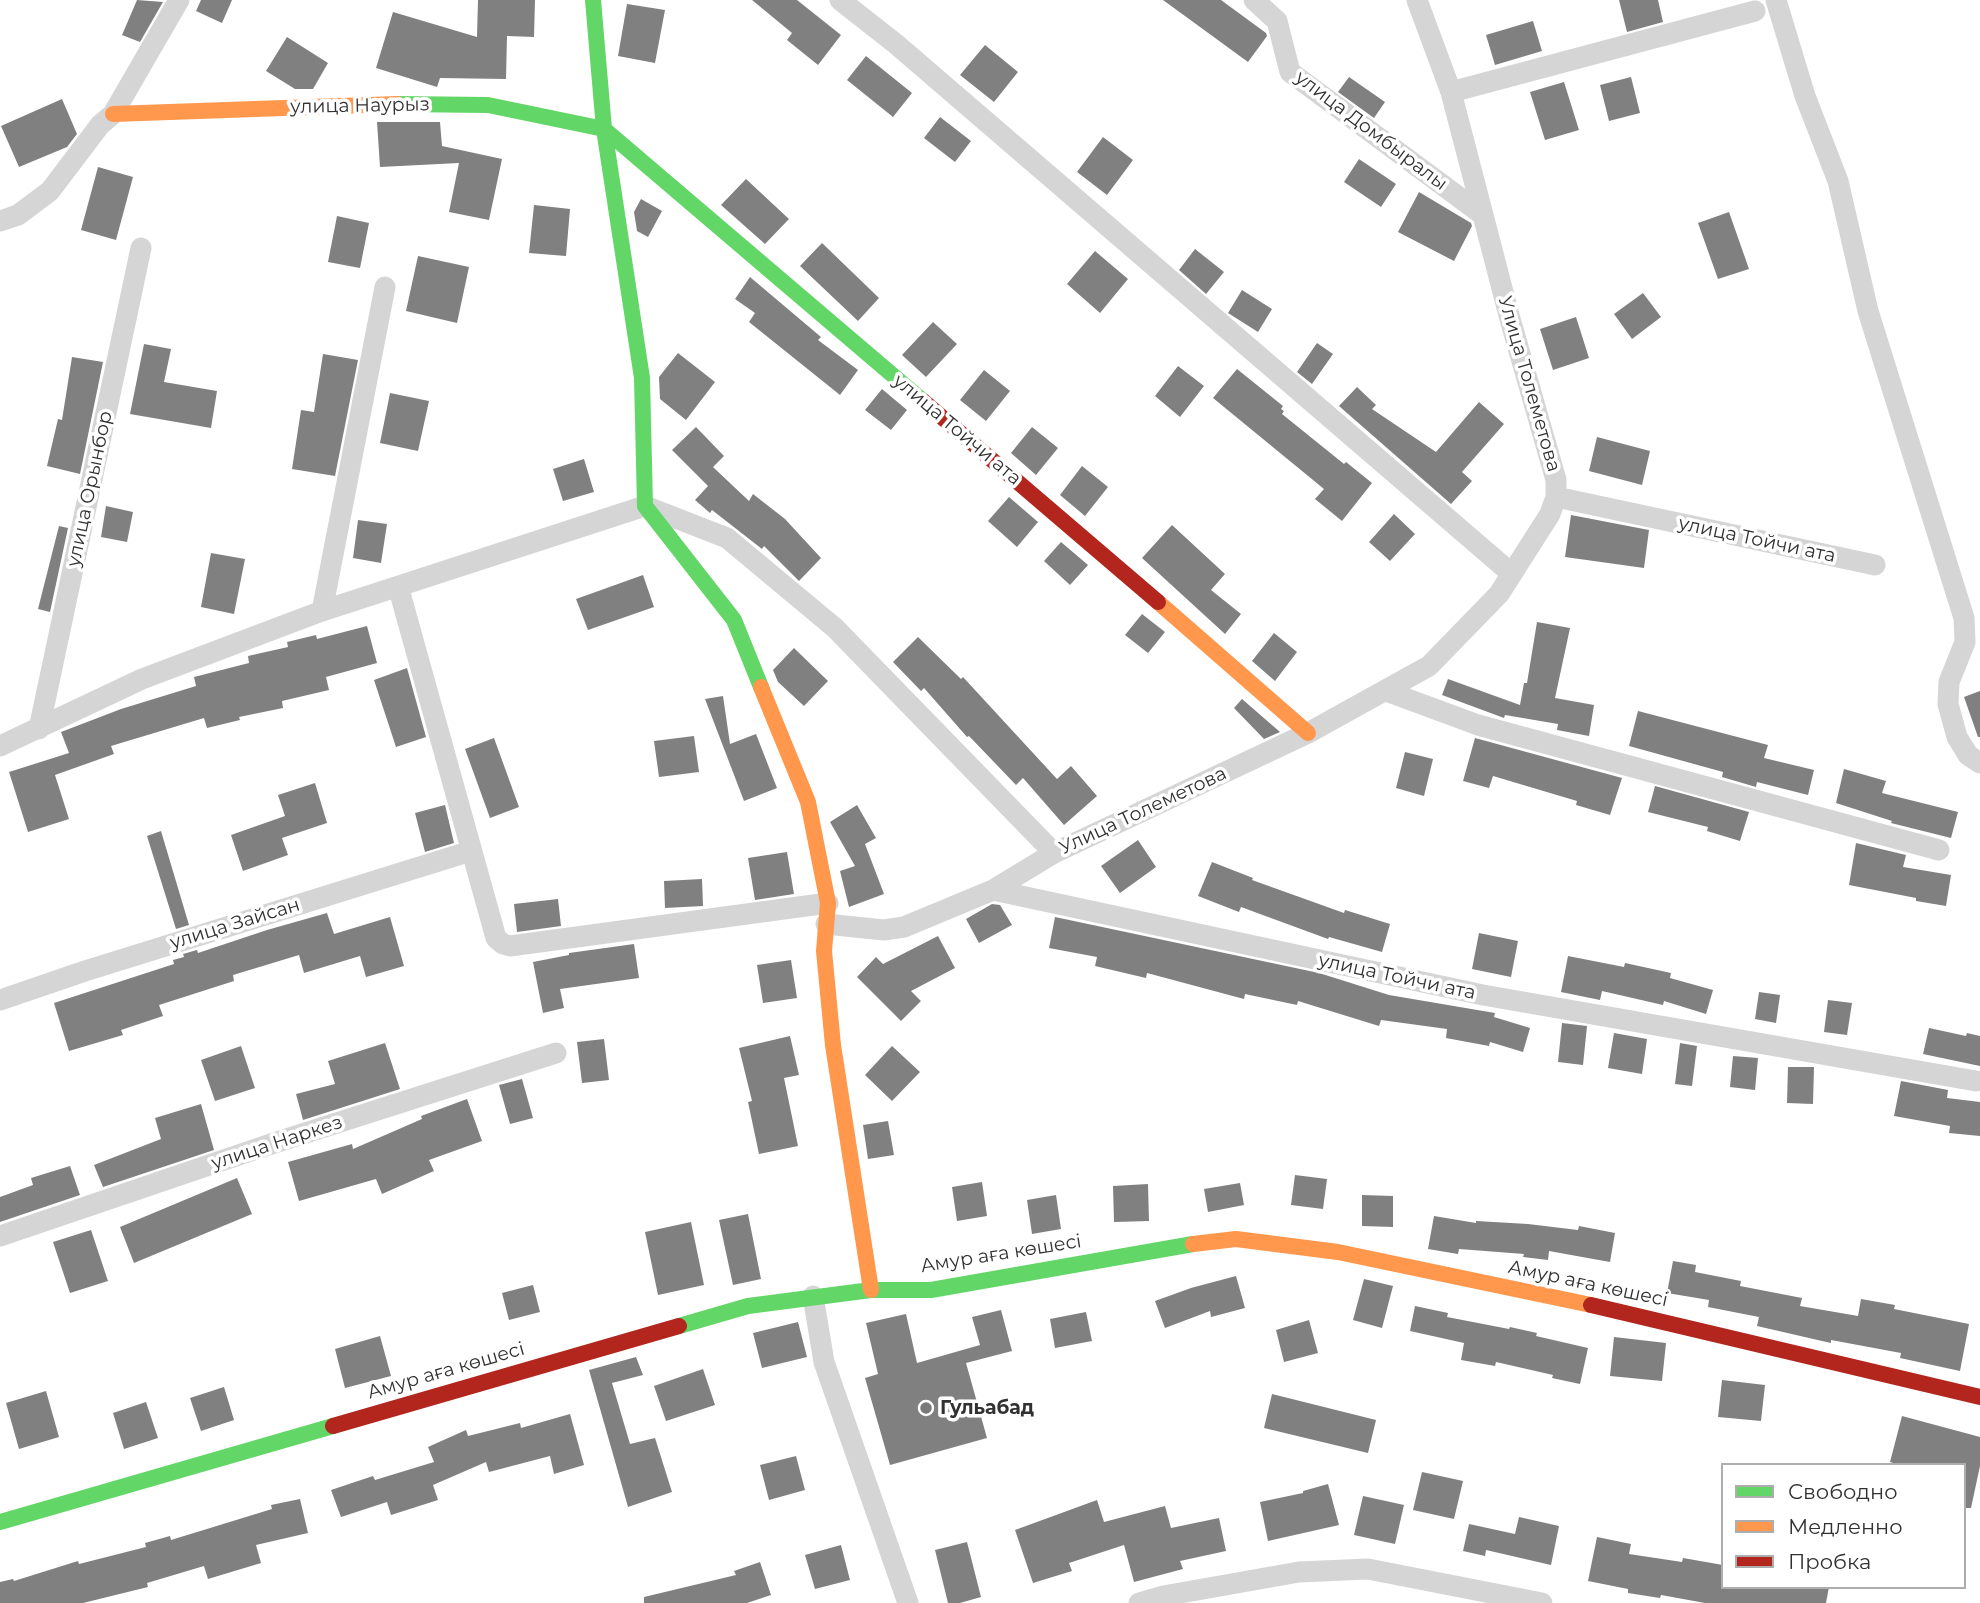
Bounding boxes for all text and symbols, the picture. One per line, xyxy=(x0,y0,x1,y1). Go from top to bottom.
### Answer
street label: улица Домбыралы xyxy=(1290,66,1452,196)
street label: улица Наурыз xyxy=(290,93,430,119)
street label: Улица Толеметова xyxy=(1493,293,1565,475)
street label: улица Тойчи ата xyxy=(888,370,1026,490)
street label: улица Орынбор xyxy=(62,409,118,569)
street label: улица Тойчи ата xyxy=(1676,512,1838,568)
street label: Улица Толеметова xyxy=(1056,762,1230,860)
street label: улица Зайсан xyxy=(167,893,303,955)
street label: улица Тойчи ата xyxy=(1316,949,1478,1005)
street label: улица Наркез xyxy=(209,1111,345,1175)
street label: Амур аға көшесі xyxy=(919,1230,1083,1278)
street label: Амур аға көшесі xyxy=(1506,1256,1670,1312)
street label: Амур аға көшесі xyxy=(365,1338,527,1404)
place label: Гульабад xyxy=(940,1397,1034,1419)
marker: Гульабад xyxy=(918,1400,934,1416)
legend xyxy=(1721,1463,1966,1589)
text: Свободно xyxy=(1788,1479,1898,1504)
text: Медленно xyxy=(1788,1514,1903,1539)
text: Пробка xyxy=(1788,1549,1871,1574)

